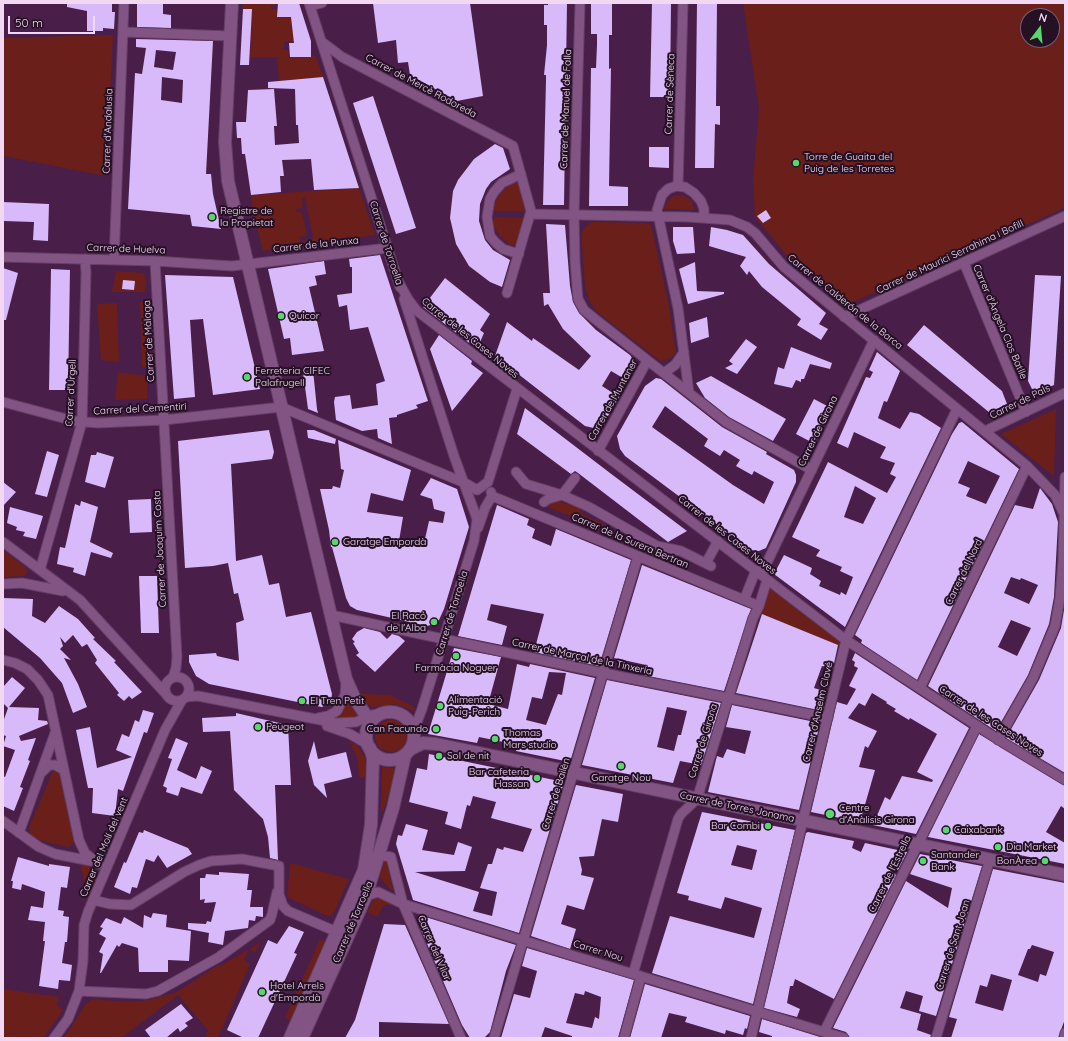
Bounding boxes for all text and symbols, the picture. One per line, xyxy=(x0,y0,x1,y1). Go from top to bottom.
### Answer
scale bar xyxy=(10,8,97,34)
north arrow xyxy=(1020,8,1060,48)
text: N xyxy=(1037,10,1049,25)
text: 50 m xyxy=(15,15,43,30)
street label: Carrer de Manuel de Falla xyxy=(558,49,574,169)
street label: Carrer de Mercè Rodoreda xyxy=(363,52,479,120)
street label: Carrer de Sèneca xyxy=(663,53,677,135)
street label: Carrer d'Andalusia xyxy=(101,88,115,174)
place label: Torre de Guaita del Puig de les Torretes xyxy=(804,151,894,174)
marker: Torre de Guaita del Puig de les Torretes xyxy=(791,158,801,168)
street label: Carrer de Torroella xyxy=(367,200,405,286)
place label: Registre de la Propietat xyxy=(220,205,273,228)
marker: Registre de la Propietat xyxy=(207,212,217,222)
street label: Carrer de Maurici Serrahima i Bofill xyxy=(874,218,1026,296)
street label: Carrer de la Punxa xyxy=(273,235,359,255)
street label: Carrer de Huelva xyxy=(86,242,166,256)
street label: Carrer de Calderón de la Barca xyxy=(785,252,905,352)
street label: Carrer d'Àngela Clos Batlle xyxy=(970,263,1030,381)
street label: Carrer de les Cases Noves xyxy=(419,295,521,381)
street label: Carrer de Màlaga xyxy=(141,300,157,382)
place label: Quicor xyxy=(289,310,320,322)
marker: Quicor xyxy=(276,311,286,321)
street label: Carrer de Muntaner xyxy=(586,357,640,443)
street label: Carrer d'Urgell xyxy=(63,359,79,427)
place label: Ferreteria CIFEC Palafrugell xyxy=(255,365,330,388)
marker: Ferreteria CIFEC Palafrugell xyxy=(242,372,252,382)
street label: Carrer de Pals xyxy=(988,382,1052,422)
street label: Carrer de Girona xyxy=(796,394,840,468)
street label: Carrer del Cementiri xyxy=(93,401,187,417)
street label: Carrer de Joaquim Costa xyxy=(151,490,169,608)
street label: Carrer de les Cases Noves xyxy=(676,493,778,577)
street label: Carrer de la Surera Bertran xyxy=(570,511,690,571)
place label: Garatge Empordà xyxy=(343,536,426,548)
marker: Garatge Empordà xyxy=(330,537,340,547)
street label: Carrer del Nord xyxy=(943,537,985,607)
street label: Carrer de Torroella xyxy=(433,569,471,657)
place label: El Racó de l'Alba xyxy=(386,610,426,634)
marker: El Racó de l'Alba xyxy=(429,617,439,627)
street label: Carrer de Marçal de la Tinxeria xyxy=(511,636,653,678)
marker: Farmàcia Noguer xyxy=(451,651,461,661)
street label: Carrer d'Anselm Clavé xyxy=(801,661,835,763)
place label: Farmàcia Noguer xyxy=(415,662,497,674)
street label: Carrer de les Cases Noves xyxy=(937,683,1045,759)
place label: Alimentació Puig-Perich xyxy=(448,694,502,718)
place label: El Tren Petit xyxy=(310,695,364,707)
marker: El Tren Petit xyxy=(297,696,307,706)
marker: Alimentació Puig-Perich xyxy=(435,701,445,711)
street label: Carrer de Girona xyxy=(686,702,720,780)
place label: Peugeot xyxy=(266,721,304,733)
marker: Peugeot xyxy=(253,722,263,732)
place label: Can Facundo xyxy=(367,723,428,735)
marker: Can Facundo xyxy=(431,724,441,734)
place label: Thomas Mars studio xyxy=(503,727,557,750)
marker: Thomas Mars studio xyxy=(490,734,500,744)
place label: Sol de nit xyxy=(447,750,489,762)
marker: Sol de nit xyxy=(434,751,444,761)
street label: Carrer de Bailèn xyxy=(539,756,573,832)
marker: Garatge Nou xyxy=(616,761,626,771)
place label: Bar cafeteria Hassan xyxy=(469,766,529,790)
place label: Garatge Nou xyxy=(591,772,651,784)
marker: Bar cafeteria Hassan xyxy=(532,773,542,783)
street label: Carrer de Torres Jonama xyxy=(679,789,795,825)
street label: Carrer del Molí del vent xyxy=(78,795,130,899)
place label: Centre d'Anàlisis Girona xyxy=(839,802,915,826)
marker: Centre d'Anàlisis Girona xyxy=(824,808,836,820)
place label: Bar Combi xyxy=(711,820,760,832)
marker: Bar Combi xyxy=(763,821,773,831)
place label: Caixabank xyxy=(954,824,1003,836)
marker: Caixabank xyxy=(941,825,951,835)
street label: Carrer de l'Estrella xyxy=(866,833,914,915)
place label: Dia Market xyxy=(1006,841,1056,853)
marker: Dia Market xyxy=(993,842,1003,852)
place label: Santander Bank xyxy=(931,849,979,872)
place label: BonÀrea xyxy=(997,855,1037,867)
marker: Santander Bank xyxy=(918,856,928,866)
marker: BonÀrea xyxy=(1040,856,1050,866)
street label: Carrer de Torroella xyxy=(330,879,376,965)
street label: Carrer de Sant Joan xyxy=(934,898,972,992)
street label: Carrer del Vilar xyxy=(415,913,453,983)
street label: Carrer Nou xyxy=(572,938,624,964)
place label: Hotel Arrels d'Empordà xyxy=(270,980,324,1004)
marker: Hotel Arrels d'Empordà xyxy=(257,987,267,997)

